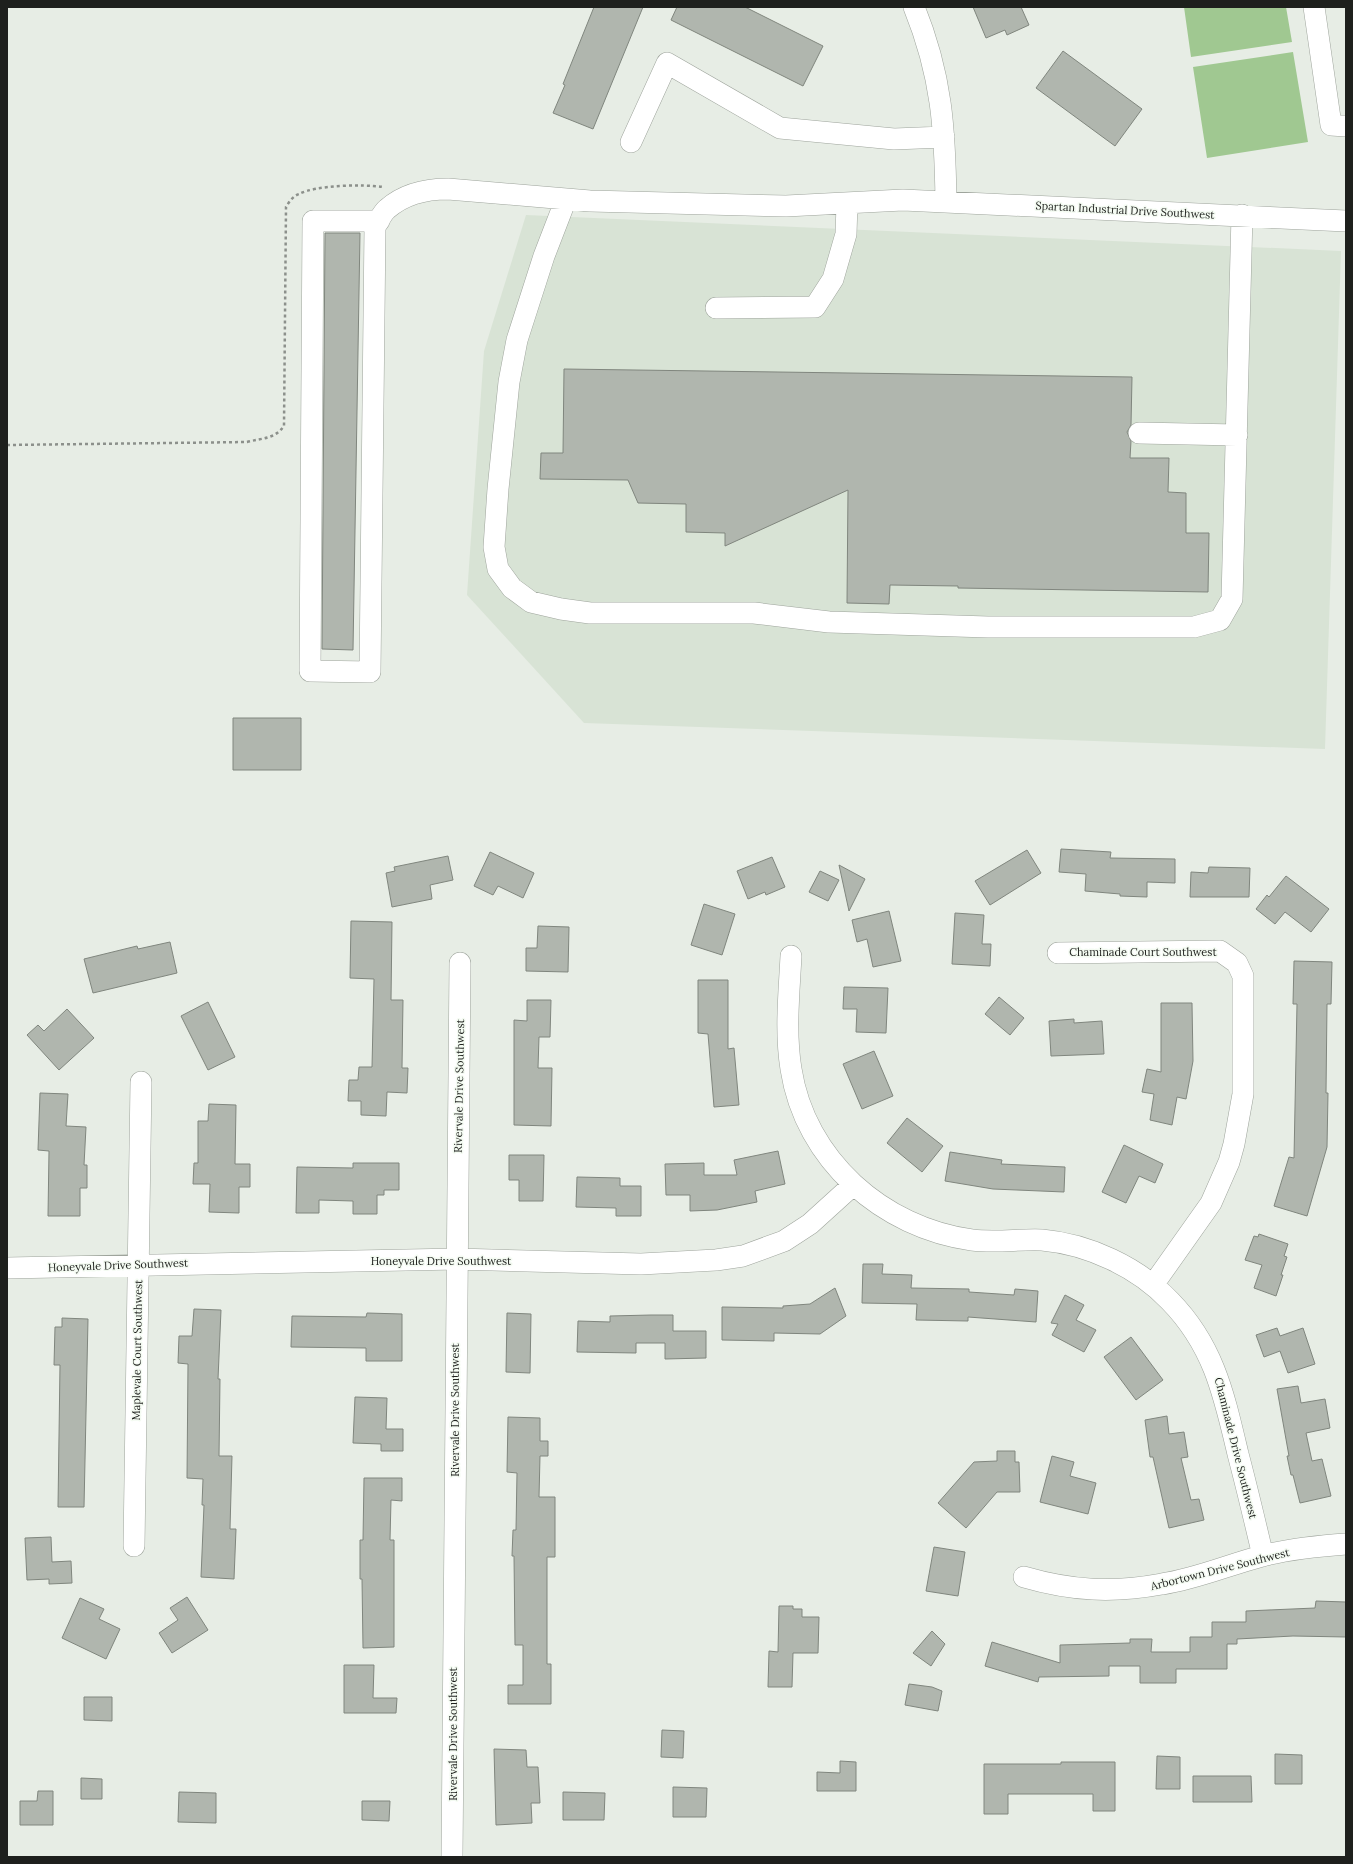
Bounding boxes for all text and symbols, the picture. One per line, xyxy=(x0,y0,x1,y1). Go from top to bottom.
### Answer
street label: Spartan Industrial Drive Southwest xyxy=(1035,198,1216,222)
street label: Chaminade Court Southwest xyxy=(1069,945,1217,959)
street label: Rivervale Drive Southwest xyxy=(451,1018,467,1153)
street label: Honeyvale Drive Southwest xyxy=(371,1254,512,1268)
street label: Honeyvale Drive Southwest xyxy=(48,1256,189,1274)
street label: Maplevale Court Southwest xyxy=(129,1279,145,1421)
street label: Rivervale Drive Southwest xyxy=(448,1342,462,1477)
street label: Chaminade Drive Southwest xyxy=(1212,1376,1261,1521)
street label: Arbortown Drive Southwest xyxy=(1148,1545,1292,1593)
street label: Rivervale Drive Southwest xyxy=(446,1666,460,1801)

